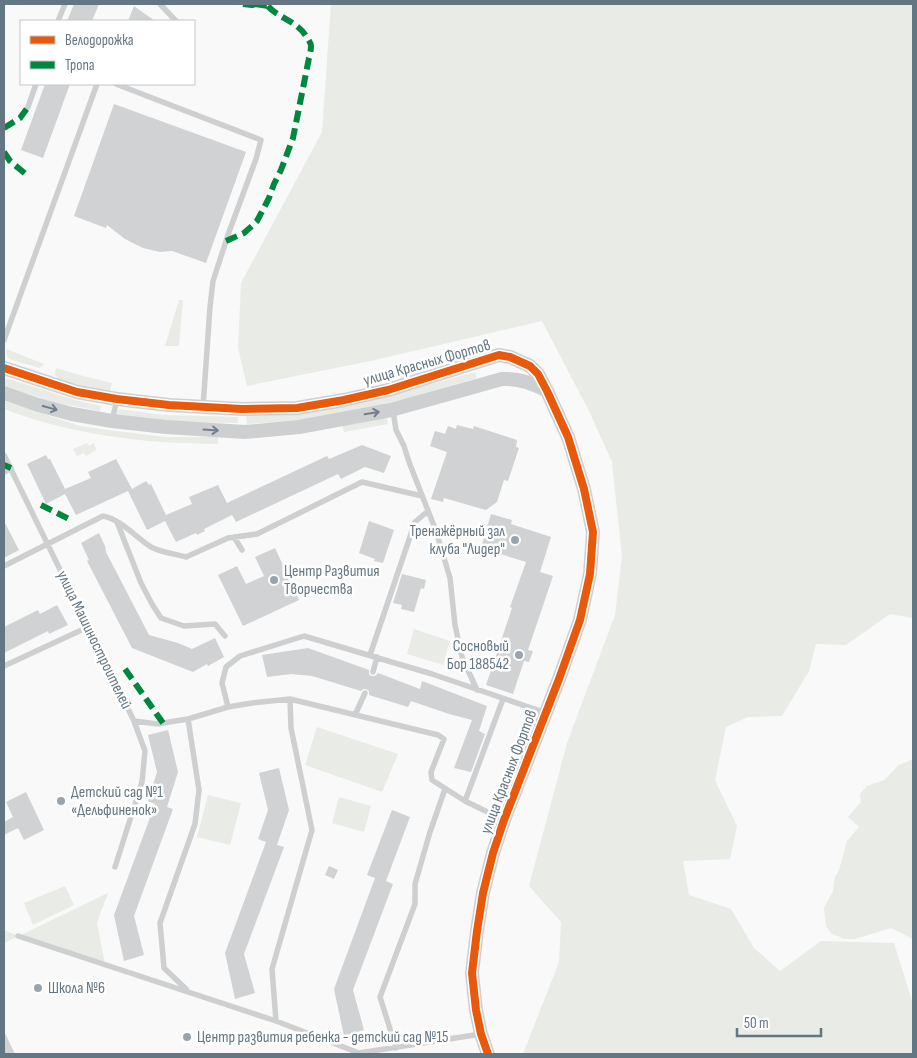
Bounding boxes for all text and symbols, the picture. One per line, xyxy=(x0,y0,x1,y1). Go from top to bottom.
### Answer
legend xyxy=(20,20,195,85)
text: Велодорожка xyxy=(65,31,134,50)
text: Тропа xyxy=(65,56,95,75)
street label: улица Красных Фортов xyxy=(361,336,493,390)
one-way arrow xyxy=(42,404,58,413)
one-way arrow xyxy=(363,408,379,418)
one-way arrow xyxy=(203,425,219,434)
place label: Тренажёрный зал клуба "Лидер" xyxy=(410,522,505,559)
marker: Тренажёрный зал клуба "Лидер" xyxy=(509,534,521,546)
place label: Центр Развития Творчества xyxy=(284,562,380,599)
street label: улица Машиностроителей xyxy=(52,568,136,712)
marker: Центр Развития Творчества xyxy=(268,574,280,586)
place label: Сосновый Бор 188542 xyxy=(447,637,509,674)
marker: Сосновый Бор 188542 xyxy=(513,649,525,661)
street label: улица Красных Фортов xyxy=(477,707,541,837)
place label: Детский сад №1 «Дельфиненок» xyxy=(71,783,163,820)
marker: Детский сад №1 «Дельфиненок» xyxy=(55,795,67,807)
place label: Школа №6 xyxy=(48,979,105,998)
marker: Школа №6 xyxy=(32,982,44,994)
scale bar xyxy=(737,1006,821,1038)
text: 50 m xyxy=(744,1014,769,1033)
place label: Центр развития ребенка - детский сад №15 xyxy=(197,1028,448,1047)
marker: Центр развития ребенка - детский сад №15 xyxy=(181,1031,193,1043)

